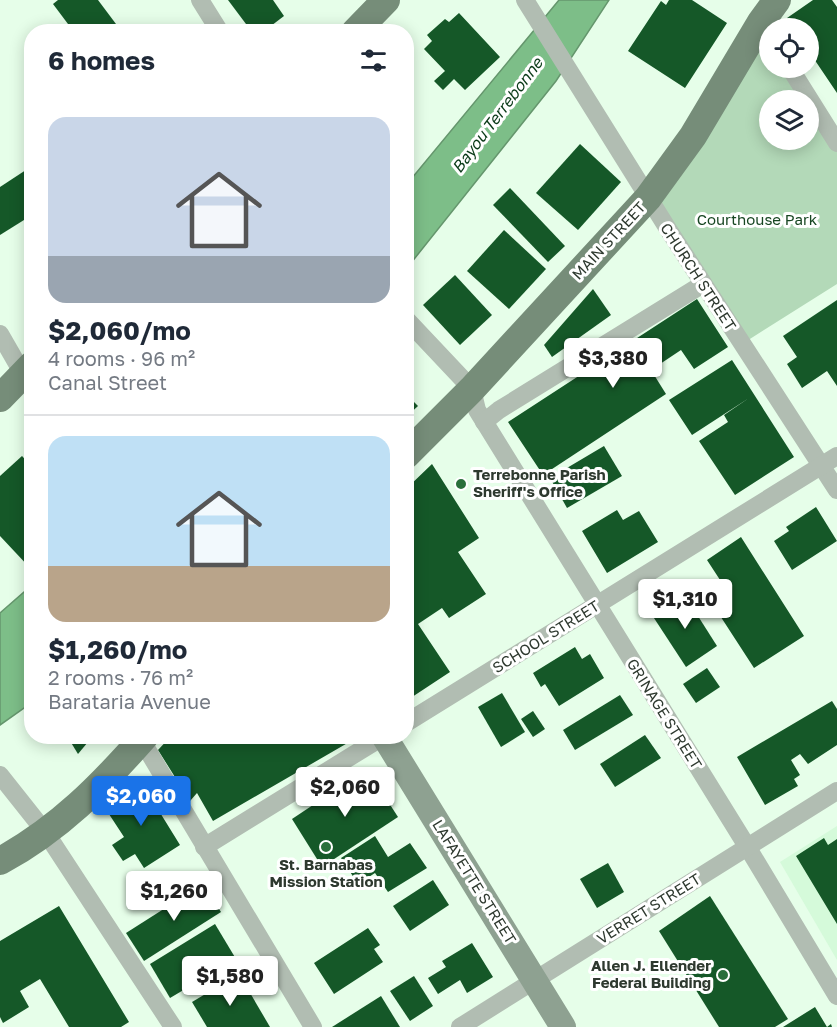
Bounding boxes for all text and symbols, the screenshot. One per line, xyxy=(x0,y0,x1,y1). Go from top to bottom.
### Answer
map controls xyxy=(759,18,819,150)
button: locate xyxy=(759,18,819,78)
icon: filters xyxy=(357,44,390,77)
text: 6 homes xyxy=(48,45,155,76)
water label: Bayou Terrebonne xyxy=(447,52,548,177)
button: layers xyxy=(759,90,819,150)
icon: home xyxy=(165,156,273,264)
street label: MAIN STREET xyxy=(568,198,649,283)
park label: Courthouse Park xyxy=(697,210,818,228)
street label: CHURCH STREET xyxy=(657,219,740,334)
text: $2,060/mo xyxy=(48,315,191,346)
pin: $3,380 xyxy=(564,338,662,389)
text: $3,380 xyxy=(578,345,648,369)
text: 4 rooms · 96 m² xyxy=(48,346,195,370)
text: Canal Street xyxy=(48,370,167,394)
place label: Terrebonne Parish Sheriff's Office xyxy=(473,465,606,500)
icon: home xyxy=(165,475,273,583)
marker: Terrebonne Parish Sheriff's Office xyxy=(454,477,468,491)
pin: $1,310 xyxy=(636,579,734,630)
text: $1,310 xyxy=(652,586,718,610)
street label: SCHOOL STREET xyxy=(489,596,602,676)
text: $1,260/mo xyxy=(48,634,187,665)
street label: GRINAGE STREET xyxy=(624,655,706,772)
text: 2 rooms · 76 m² xyxy=(48,665,193,689)
text: Barataria Avenue xyxy=(48,689,211,713)
pin: $2,060 xyxy=(296,767,394,818)
text: $2,060 xyxy=(310,774,380,798)
pin: $2,060 xyxy=(92,776,190,827)
text: $2,060 xyxy=(106,783,176,807)
street label: LAFAYETTE STREET xyxy=(429,816,520,947)
marker: St. Barnabas Mission Station xyxy=(319,840,333,854)
place label: St. Barnabas Mission Station xyxy=(270,855,382,890)
street label: VERRET STREET xyxy=(593,869,704,947)
pin: $1,260 xyxy=(125,871,223,922)
text: $1,260 xyxy=(140,878,208,902)
pin: $1,580 xyxy=(181,956,279,1007)
place label: Allen J. Ellender Federal Building xyxy=(591,956,711,991)
text: $1,580 xyxy=(196,963,264,987)
marker: Allen J. Ellender Federal Building xyxy=(716,968,730,982)

